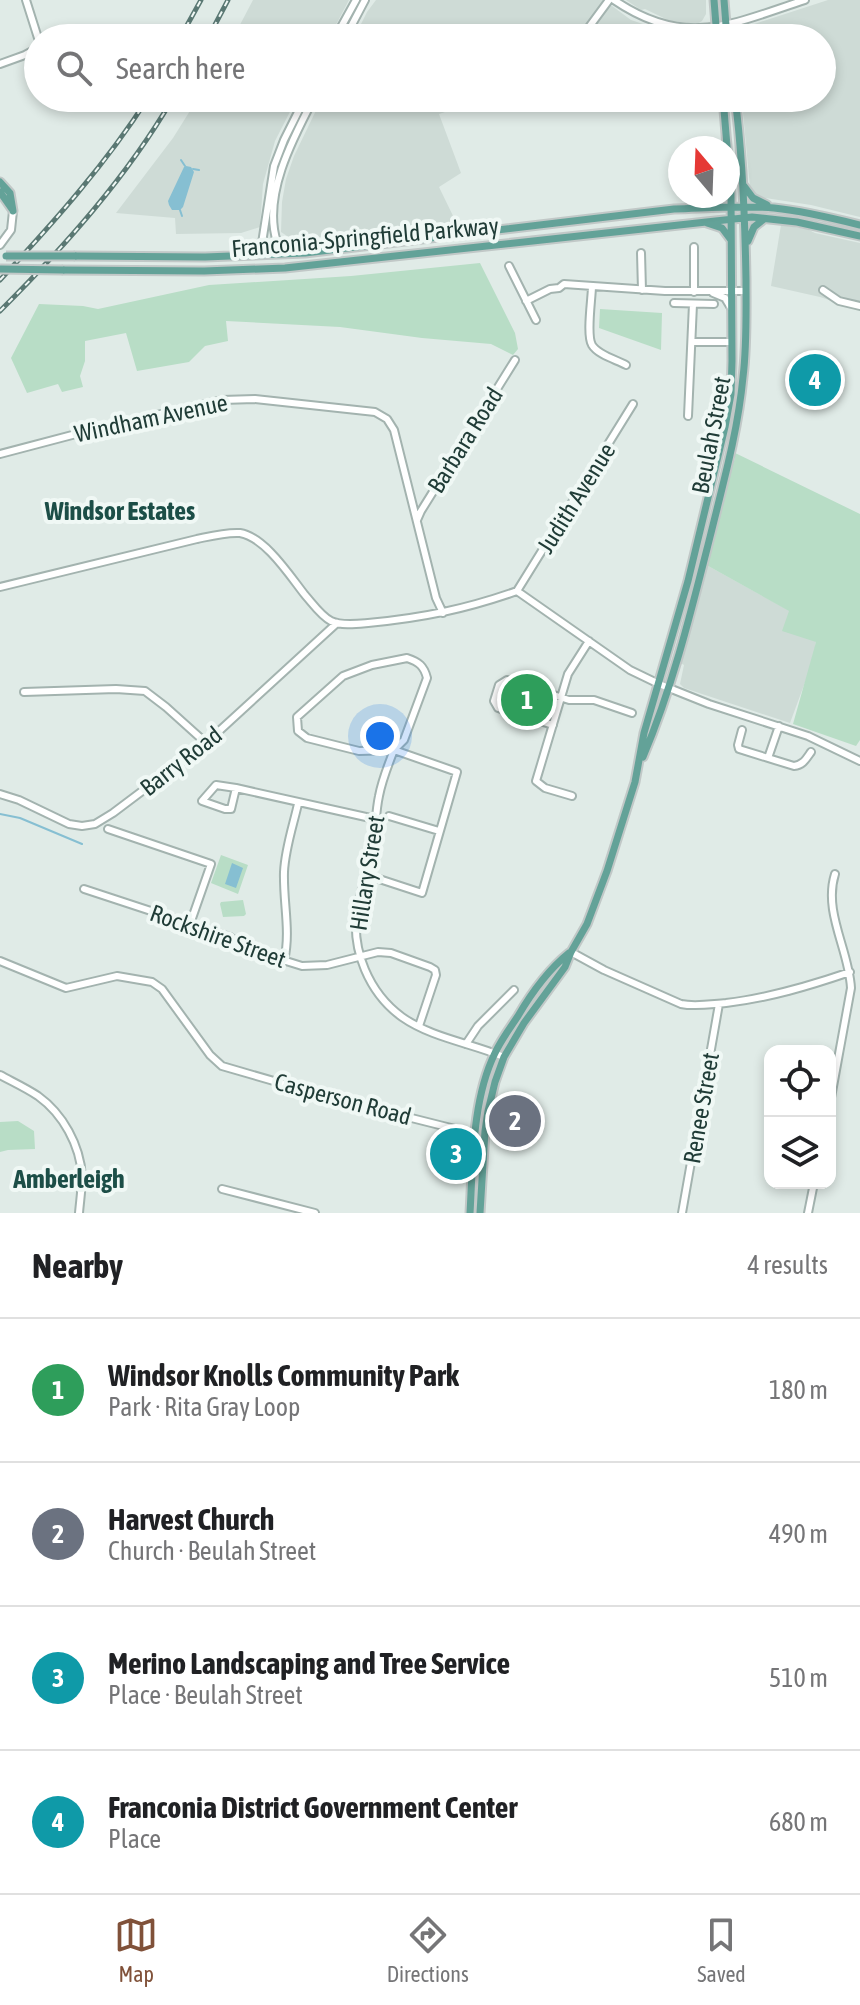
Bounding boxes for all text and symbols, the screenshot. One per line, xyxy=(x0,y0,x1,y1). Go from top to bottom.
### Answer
search box xyxy=(24,24,836,112)
icon: search xyxy=(52,46,96,90)
text: Search here xyxy=(116,51,245,85)
north arrow xyxy=(668,136,740,208)
street label: Franconia-Springfield Parkway xyxy=(230,212,500,262)
pin: 4 xyxy=(789,350,841,410)
street label: Beulah Street xyxy=(686,374,736,496)
street label: Barbara Road xyxy=(422,382,508,498)
street label: Windham Avenue xyxy=(72,389,230,447)
street label: Judith Avenue xyxy=(532,438,620,558)
district label: Windsor Estates xyxy=(44,496,195,526)
pin: 1 xyxy=(501,670,553,730)
your location xyxy=(360,716,400,756)
street label: Barry Road xyxy=(135,721,227,801)
street label: Hillary Street xyxy=(345,813,389,933)
street label: Rockshire Street xyxy=(147,899,290,973)
map controls xyxy=(764,1045,836,1189)
button: locate xyxy=(764,1045,836,1117)
street label: Renee Street xyxy=(678,1050,724,1166)
street label: Casperson Road xyxy=(272,1068,414,1130)
pin: 2 xyxy=(489,1091,541,1151)
button: layers xyxy=(764,1117,836,1189)
pin: 3 xyxy=(430,1124,482,1184)
district label: Amberleigh xyxy=(12,1164,125,1194)
text: Nearby xyxy=(32,1246,123,1285)
text: 4 results xyxy=(747,1250,828,1280)
text: Windsor Knolls Community Park xyxy=(108,1358,459,1392)
text: 1 xyxy=(52,1375,64,1405)
text: 180 m xyxy=(769,1375,828,1405)
text: Park · Rita Gray Loop xyxy=(108,1392,300,1422)
text: Harvest Church xyxy=(108,1502,274,1536)
text: 2 xyxy=(52,1519,64,1549)
text: 490 m xyxy=(769,1519,828,1549)
text: Church · Beulah Street xyxy=(108,1536,316,1566)
text: Merino Landscaping and Tree Service xyxy=(108,1646,510,1680)
text: 3 xyxy=(52,1663,64,1693)
text: 510 m xyxy=(769,1663,828,1693)
text: Place · Beulah Street xyxy=(108,1680,303,1710)
text: Franconia District Government Center xyxy=(108,1790,517,1824)
text: 4 xyxy=(52,1807,64,1837)
text: 680 m xyxy=(769,1807,828,1837)
text: Place xyxy=(108,1824,161,1854)
tab: Map xyxy=(114,1913,158,1987)
tab: Directions xyxy=(387,1913,469,1987)
tab: Saved xyxy=(697,1913,746,1987)

